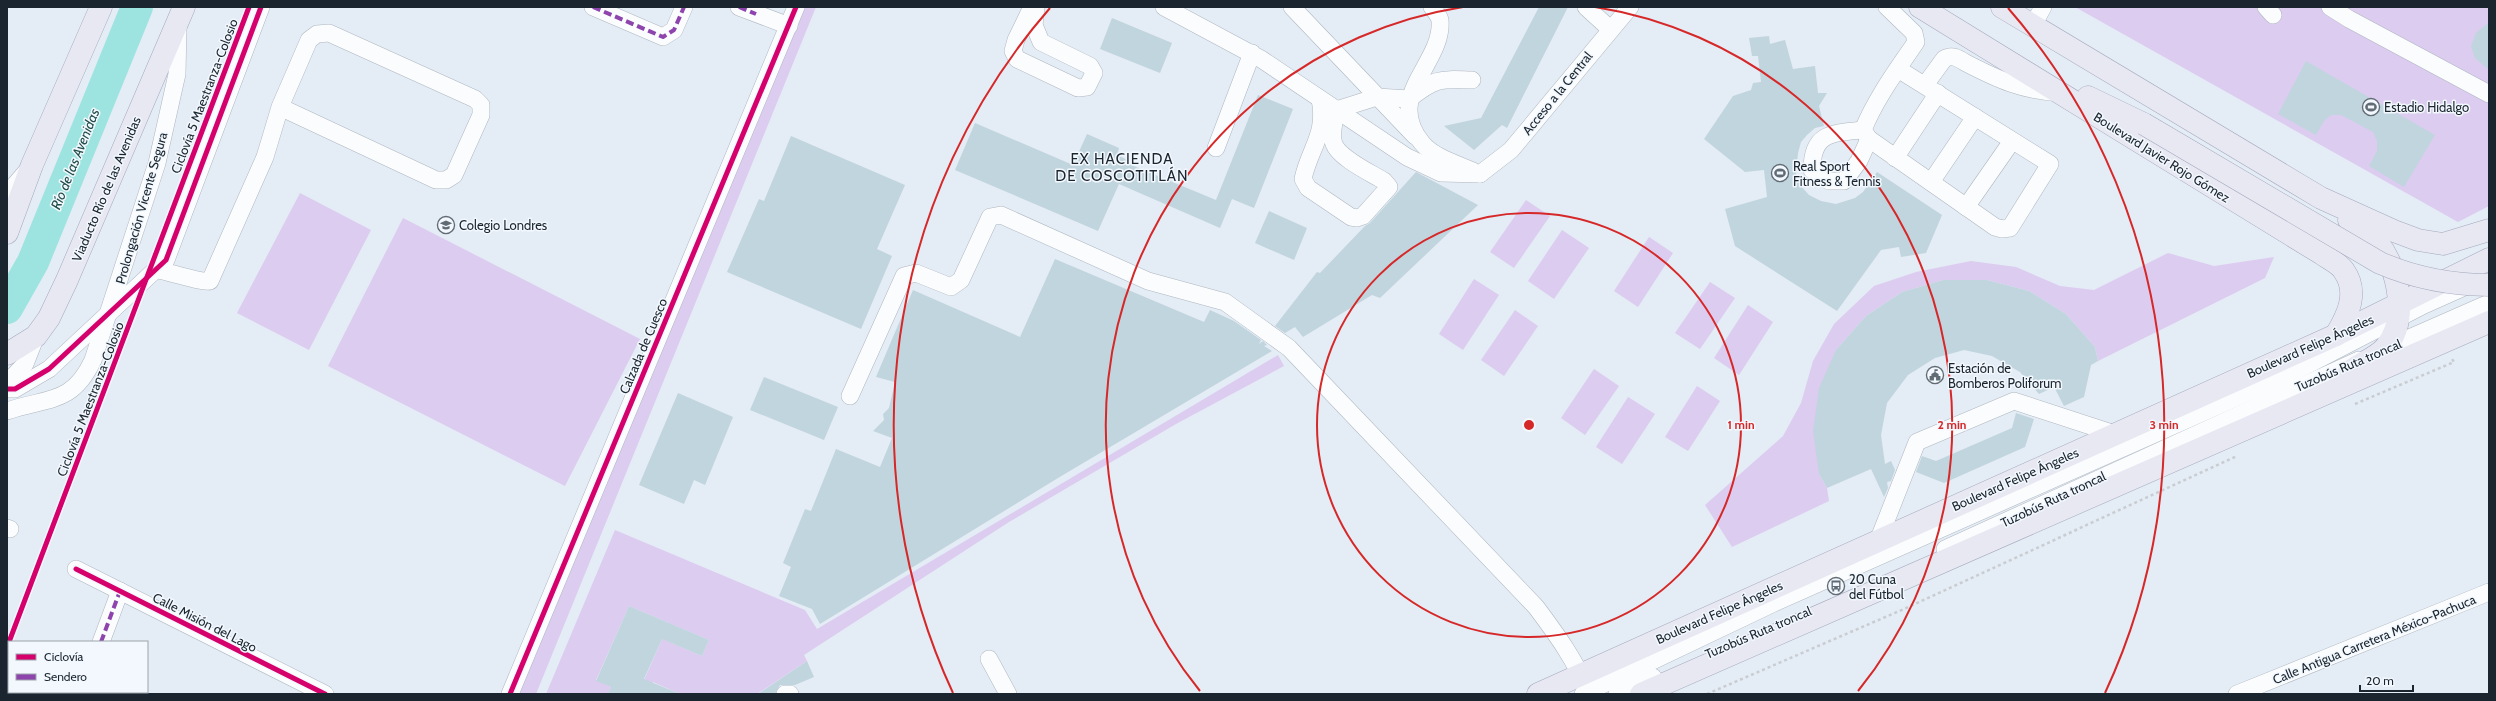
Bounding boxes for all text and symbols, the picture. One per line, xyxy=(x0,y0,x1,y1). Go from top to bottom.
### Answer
street label: Ciclovía 5 Maestranza-Colosio xyxy=(167,16,241,176)
street label: Acceso a la Central xyxy=(1519,48,1595,138)
sports icon: Estadio Hidalgo xyxy=(2361,97,2381,117)
place label: Estadio Hidalgo xyxy=(2384,99,2469,115)
water label: Río de las Avenidas xyxy=(47,105,104,212)
street label: Boulevard Javier Rojo Gómez xyxy=(2090,108,2233,206)
street label: Viaducto Río de las Avenidas xyxy=(68,113,144,264)
street label: Prolongación Vicente Segura xyxy=(112,130,171,286)
district label: EX HACIENDA DE COSCOTITLÁN xyxy=(1055,150,1189,185)
place label: Real Sport Fitness & Tennis xyxy=(1793,158,1881,189)
sports icon: Real Sport Fitness & Tennis xyxy=(1770,163,1790,183)
school or university icon: Colegio Londres xyxy=(436,215,456,235)
place label: Colegio Londres xyxy=(459,217,548,233)
street label: Calzada de Cuesco xyxy=(616,296,670,396)
street label: Boulevard Felipe Ángeles xyxy=(2244,310,2376,381)
street label: Ciclovía 5 Maestranza-Colosio xyxy=(53,319,127,479)
street label: Tuzobús Ruta troncal xyxy=(2292,335,2404,395)
place label: Estación de Bomberos Poliforum xyxy=(1948,360,2061,391)
public building icon: Estación de Bomberos Poliforum xyxy=(1925,365,1945,385)
text: 1 min xyxy=(1727,417,1755,432)
text: 2 min xyxy=(1938,417,1966,432)
text: 3 min xyxy=(2149,417,2179,432)
centre of rings xyxy=(1522,418,1536,432)
street label: Boulevard Felipe Ángeles xyxy=(1949,443,2081,514)
street label: Tuzobús Ruta troncal xyxy=(1998,468,2108,530)
place label: 20 Cuna del Fútbol xyxy=(1849,571,1904,602)
street label: Boulevard Felipe Ángeles xyxy=(1653,576,1785,647)
bus stop icon: 20 Cuna del Fútbol xyxy=(1826,576,1846,596)
street label: Calle Misión del Lago xyxy=(150,589,260,655)
street label: Calle Antigua Carretera México-Pachuca xyxy=(2270,591,2479,687)
street label: Tuzobús Ruta troncal xyxy=(1702,602,1814,662)
legend xyxy=(8,641,148,693)
text: Ciclovía xyxy=(44,649,83,664)
scale bar xyxy=(2360,667,2413,693)
text: Sendero xyxy=(44,669,87,684)
text: 20 m xyxy=(2366,673,2394,688)

